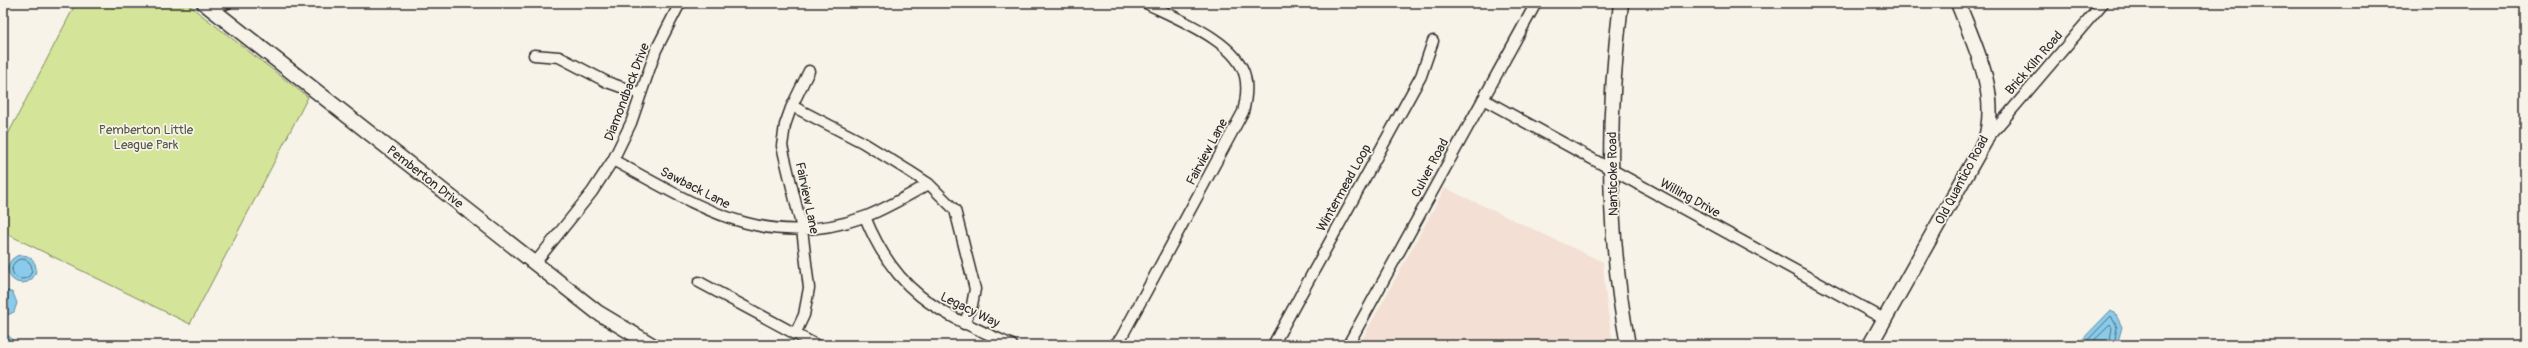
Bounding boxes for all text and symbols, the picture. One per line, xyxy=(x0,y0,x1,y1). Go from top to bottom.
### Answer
street label: Brick Kiln Road xyxy=(2002,28,2066,98)
street label: Diamondback Drive xyxy=(601,40,653,143)
street label: Fairview Lane xyxy=(1183,116,1231,188)
park label: Pemberton Little League Park xyxy=(99,122,194,153)
street label: Nanticoke Road xyxy=(1604,132,1622,216)
street label: Old Quantico Road xyxy=(1932,133,1992,227)
street label: Culver Road xyxy=(1408,136,1452,200)
street label: Wintermead Loop xyxy=(1313,141,1375,235)
street label: Pemberton Drive xyxy=(384,142,467,212)
street label: Fairview Lane xyxy=(792,161,823,236)
street label: Sawback Lane xyxy=(657,164,733,213)
street label: Willing Drive xyxy=(1657,175,1723,221)
street label: Legacy Way xyxy=(938,289,1003,331)

